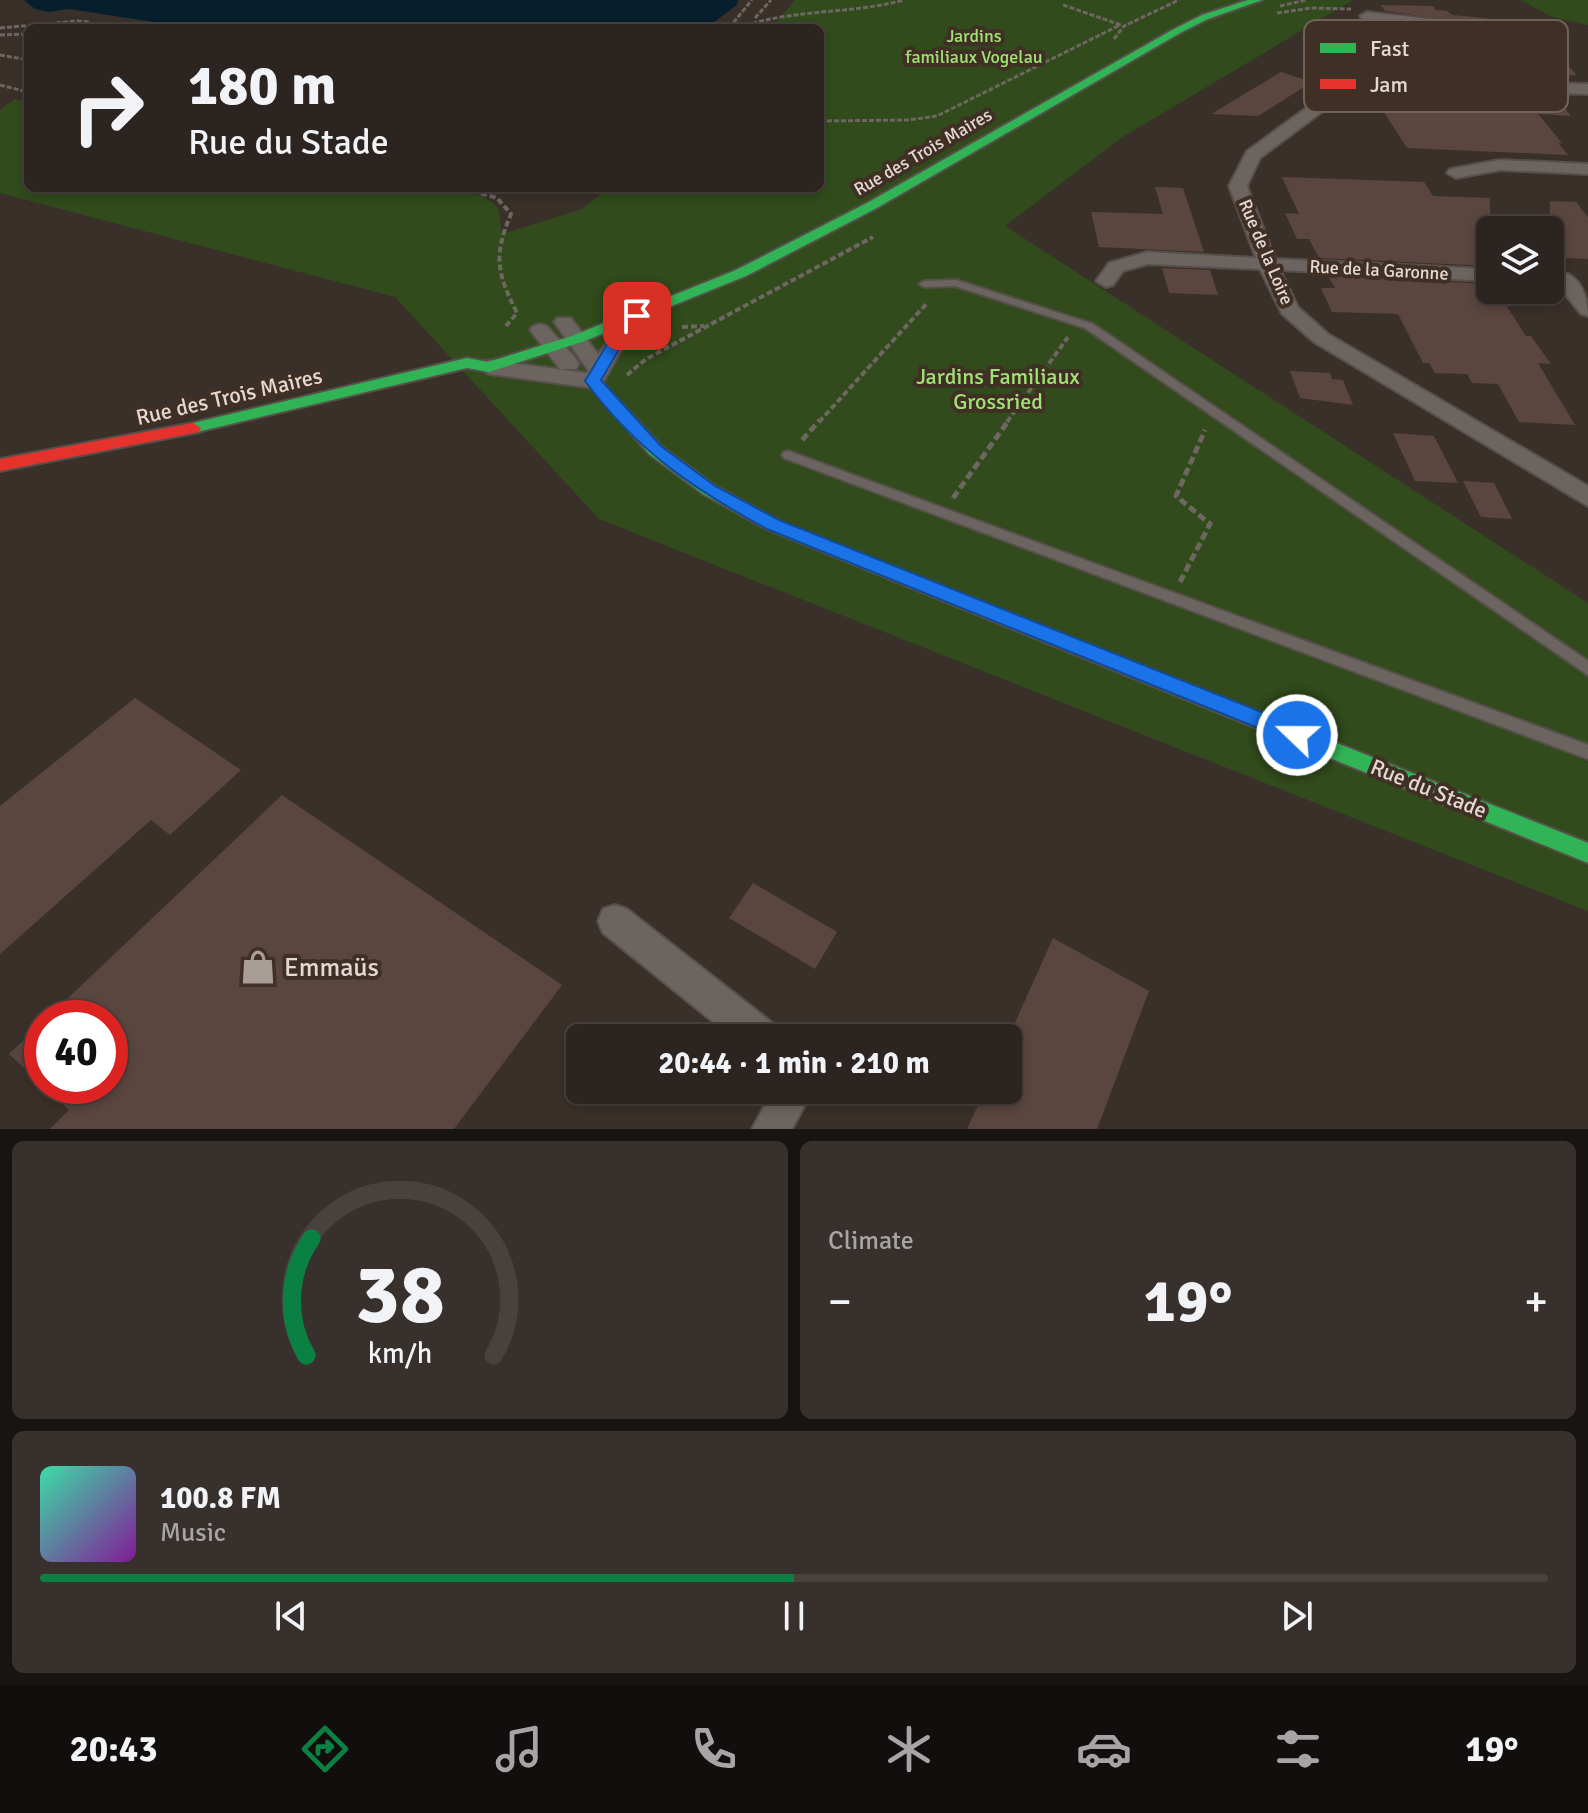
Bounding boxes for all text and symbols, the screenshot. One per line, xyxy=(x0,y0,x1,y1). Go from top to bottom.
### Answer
legend xyxy=(1304,20,1568,112)
park label: Jardins familiaux Vogelau xyxy=(905,25,1043,68)
text: Fast xyxy=(1370,35,1410,62)
text: 180 m xyxy=(188,51,336,120)
icon: right xyxy=(56,56,160,160)
text: Jam xyxy=(1370,71,1408,98)
street label: Rue des Trois Maires xyxy=(850,103,996,200)
text: Rue du Stade xyxy=(188,120,389,165)
street label: Rue de la Loire xyxy=(1234,196,1298,308)
map controls xyxy=(1476,216,1564,304)
button: layers xyxy=(1476,216,1564,304)
street label: Rue de la Garonne xyxy=(1309,255,1449,285)
pin xyxy=(603,282,671,350)
icon: arrive xyxy=(615,294,659,338)
street label: Rue des Trois Maires xyxy=(133,362,325,431)
park label: Jardins Familiaux Grossried xyxy=(916,363,1080,415)
position arrow xyxy=(1255,693,1339,777)
street label: Rue du Stade xyxy=(1367,753,1491,824)
shop icon: Emmaüs xyxy=(239,948,277,986)
place label: Emmaüs xyxy=(284,952,379,984)
speed limit sign: 40 xyxy=(24,1000,128,1104)
text: 20:44 · 1 min · 210 m xyxy=(658,1045,930,1082)
text: Climate xyxy=(828,1225,914,1257)
text: 38 xyxy=(355,1244,445,1346)
text: 19° xyxy=(1144,1265,1232,1339)
text: − xyxy=(828,1275,852,1329)
text: + xyxy=(1524,1275,1548,1329)
text: km/h xyxy=(368,1336,432,1371)
text: 100.8 FM xyxy=(160,1480,281,1517)
text: Music xyxy=(160,1517,226,1549)
icon: previous xyxy=(269,1594,313,1638)
icon: pause xyxy=(772,1594,816,1638)
icon: next xyxy=(1275,1594,1319,1638)
icon: directions xyxy=(297,1721,353,1777)
icon: music xyxy=(491,1721,547,1777)
icon: phone xyxy=(686,1721,742,1777)
icon: climate xyxy=(881,1721,937,1777)
icon: car xyxy=(1076,1721,1132,1777)
icon: filters xyxy=(1270,1721,1326,1777)
text: 20:43 xyxy=(69,1727,158,1772)
text: 19° xyxy=(1465,1727,1519,1772)

